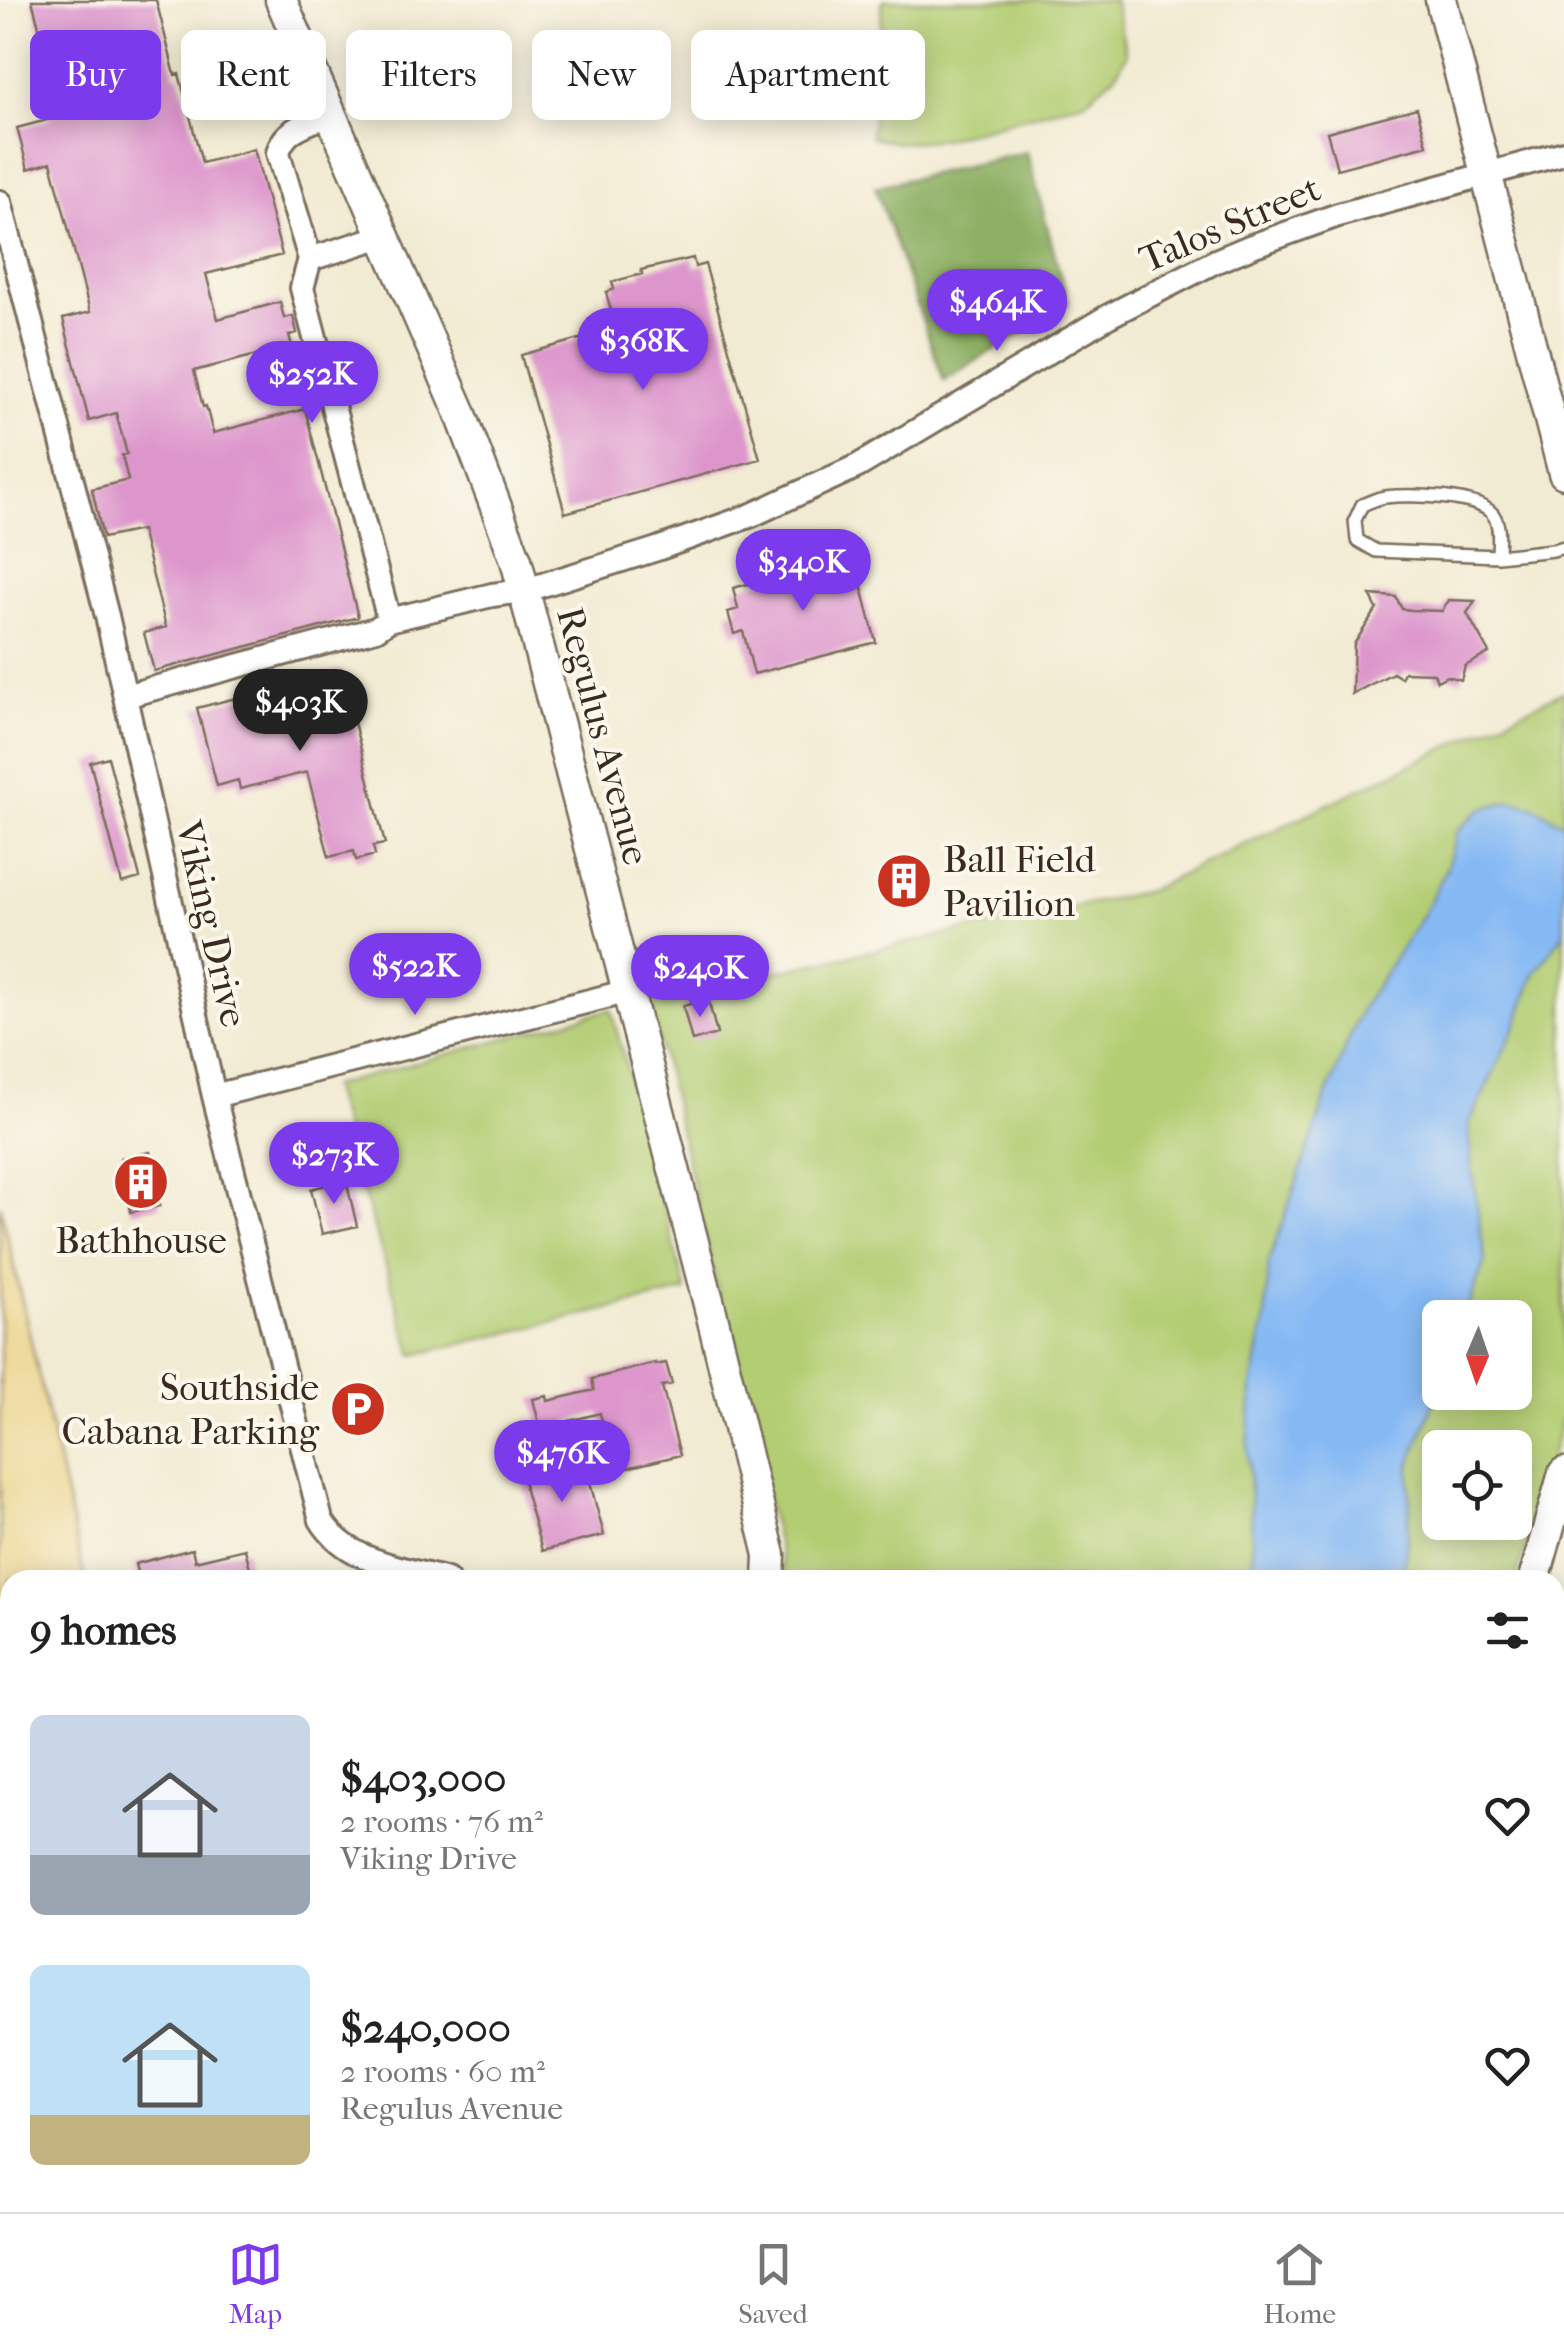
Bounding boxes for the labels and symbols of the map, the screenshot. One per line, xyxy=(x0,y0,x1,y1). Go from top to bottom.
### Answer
street label: Talos Street xyxy=(1133,166,1328,282)
pin: $464K xyxy=(927,269,1067,354)
pin: $368K xyxy=(573,308,713,393)
pin: $252K xyxy=(242,341,382,426)
pin: $340K xyxy=(733,529,873,614)
street label: Regulus Avenue xyxy=(547,602,659,870)
pin: $403K xyxy=(230,669,370,754)
street label: Viking Drive xyxy=(165,816,257,1031)
place label: Ball Field Pavilion xyxy=(943,837,1096,926)
building icon: Ball Field Pavilion xyxy=(874,851,934,911)
pin: $522K xyxy=(345,933,485,1018)
pin: $240K xyxy=(630,935,770,1020)
pin: $273K xyxy=(264,1122,404,1207)
building icon: Bathhouse xyxy=(111,1152,171,1212)
place label: Bathhouse xyxy=(55,1218,227,1263)
north arrow xyxy=(1422,1300,1532,1410)
place label: Southside Cabana Parking xyxy=(61,1365,320,1454)
parking icon: Southside Cabana Parking xyxy=(328,1379,388,1439)
pin: $476K xyxy=(492,1420,632,1505)

